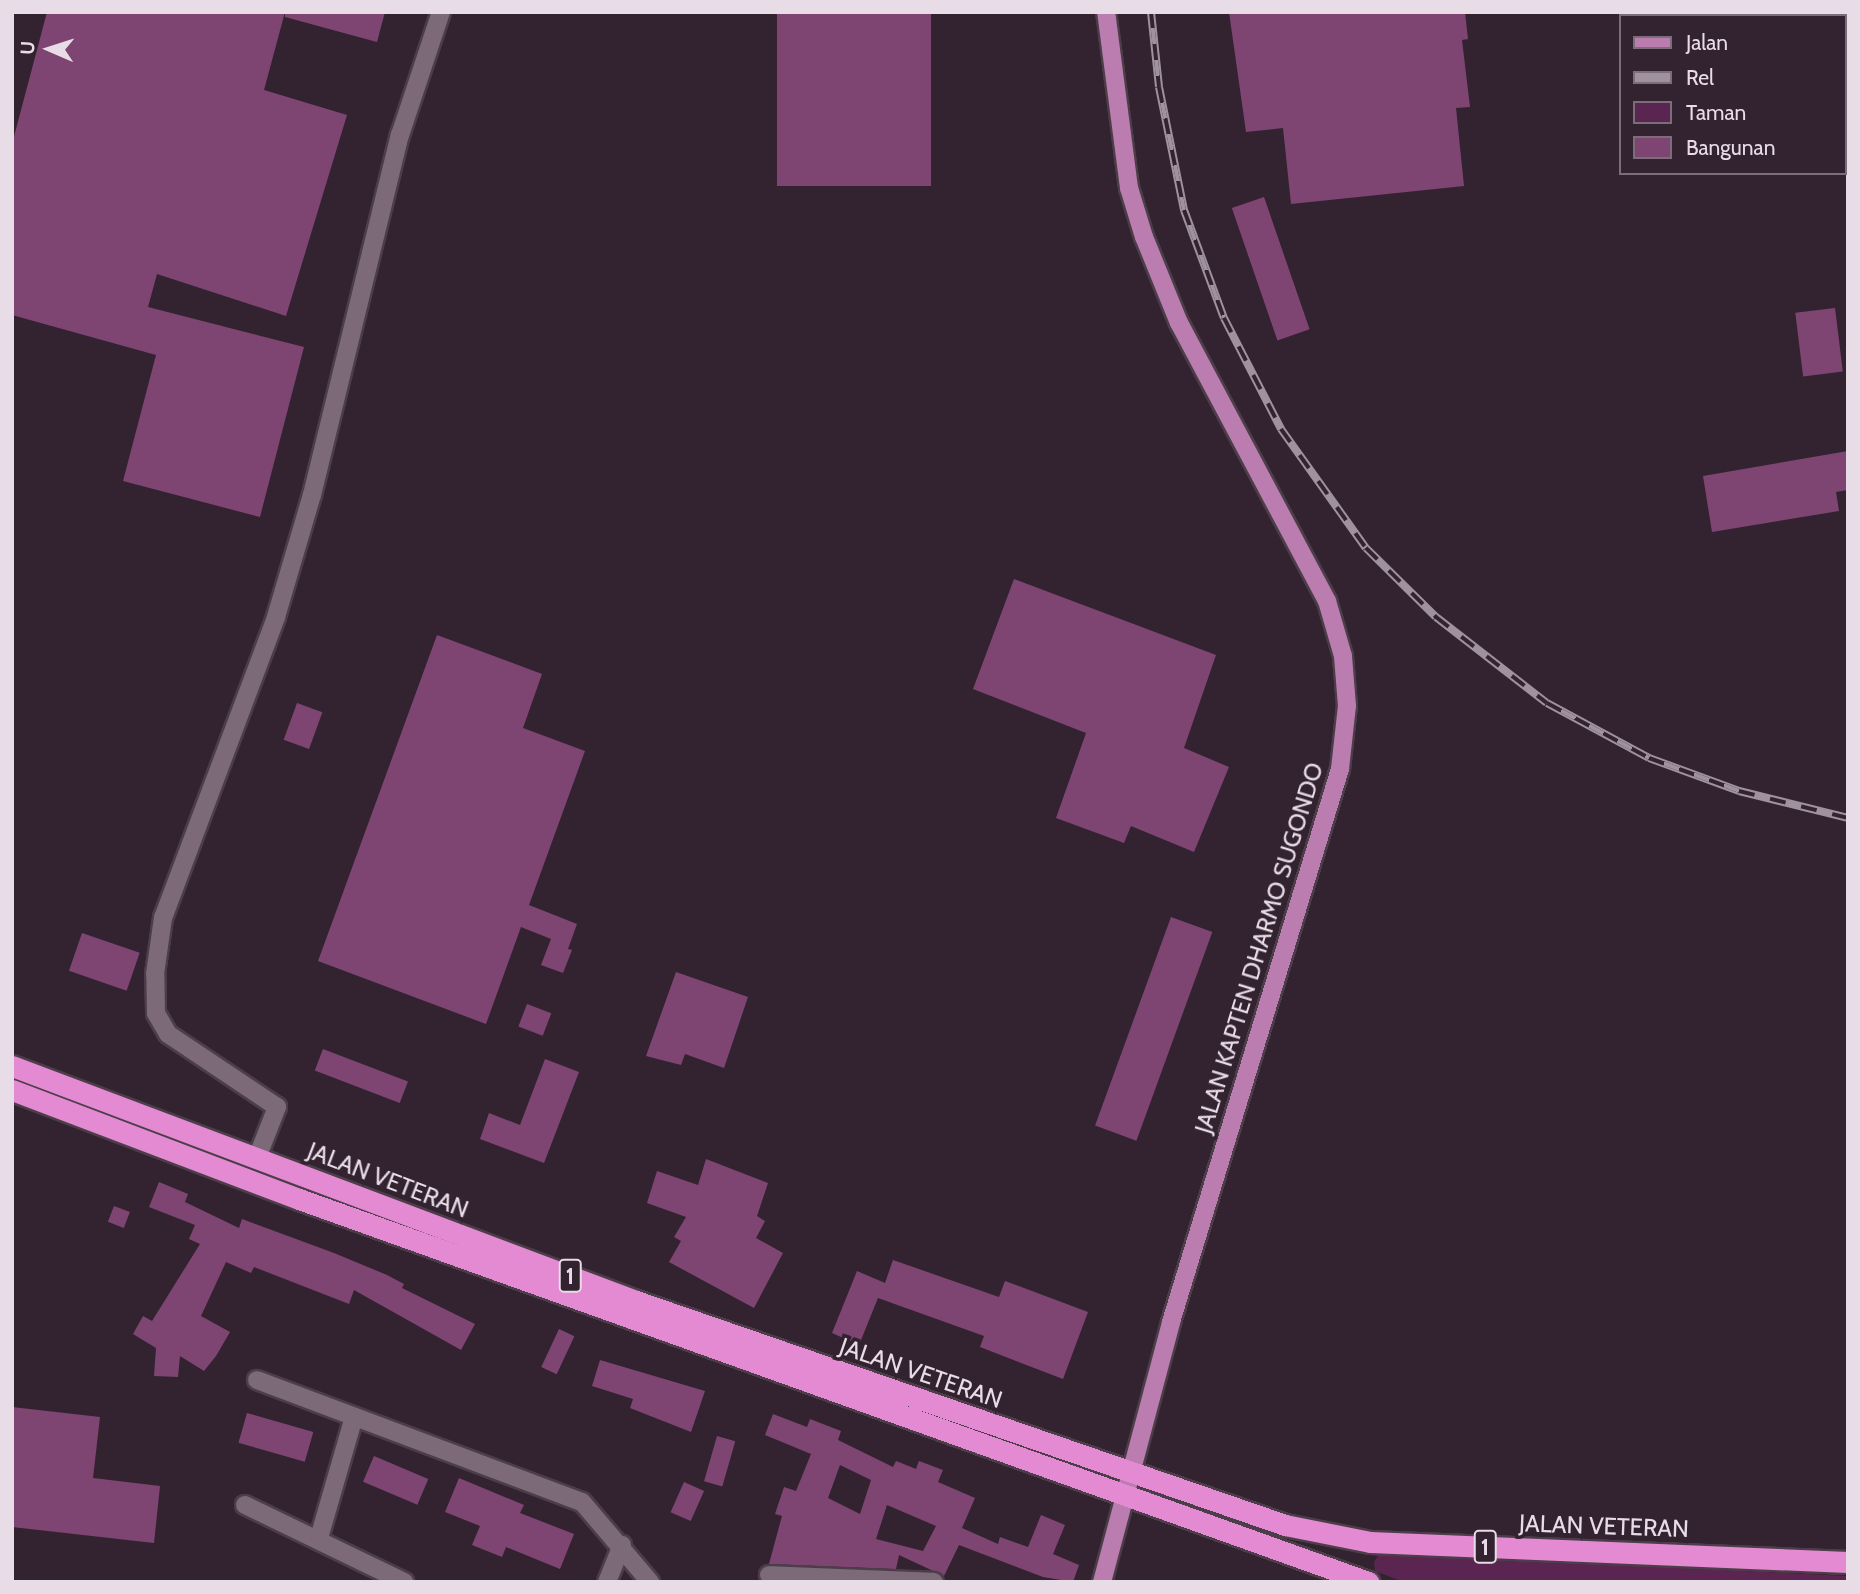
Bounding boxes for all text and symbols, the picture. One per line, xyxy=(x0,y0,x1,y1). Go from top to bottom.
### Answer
north arrow xyxy=(14,14,84,84)
legend xyxy=(1618,14,1846,175)
text: Jalan xyxy=(1686,30,1728,55)
text: U xyxy=(16,40,39,55)
text: Rel xyxy=(1686,65,1714,90)
text: Taman xyxy=(1686,100,1746,125)
text: Bangunan xyxy=(1686,135,1775,160)
street label: JALAN KAPTEN DHARMO SUGONDO xyxy=(1189,759,1329,1137)
street label: JALAN VETERAN xyxy=(303,1136,473,1224)
road number: 1 xyxy=(558,1256,582,1296)
street label: JALAN VETERAN xyxy=(836,1332,1006,1414)
street label: JALAN VETERAN xyxy=(1518,1509,1690,1543)
road number: 1 xyxy=(1473,1528,1497,1566)

